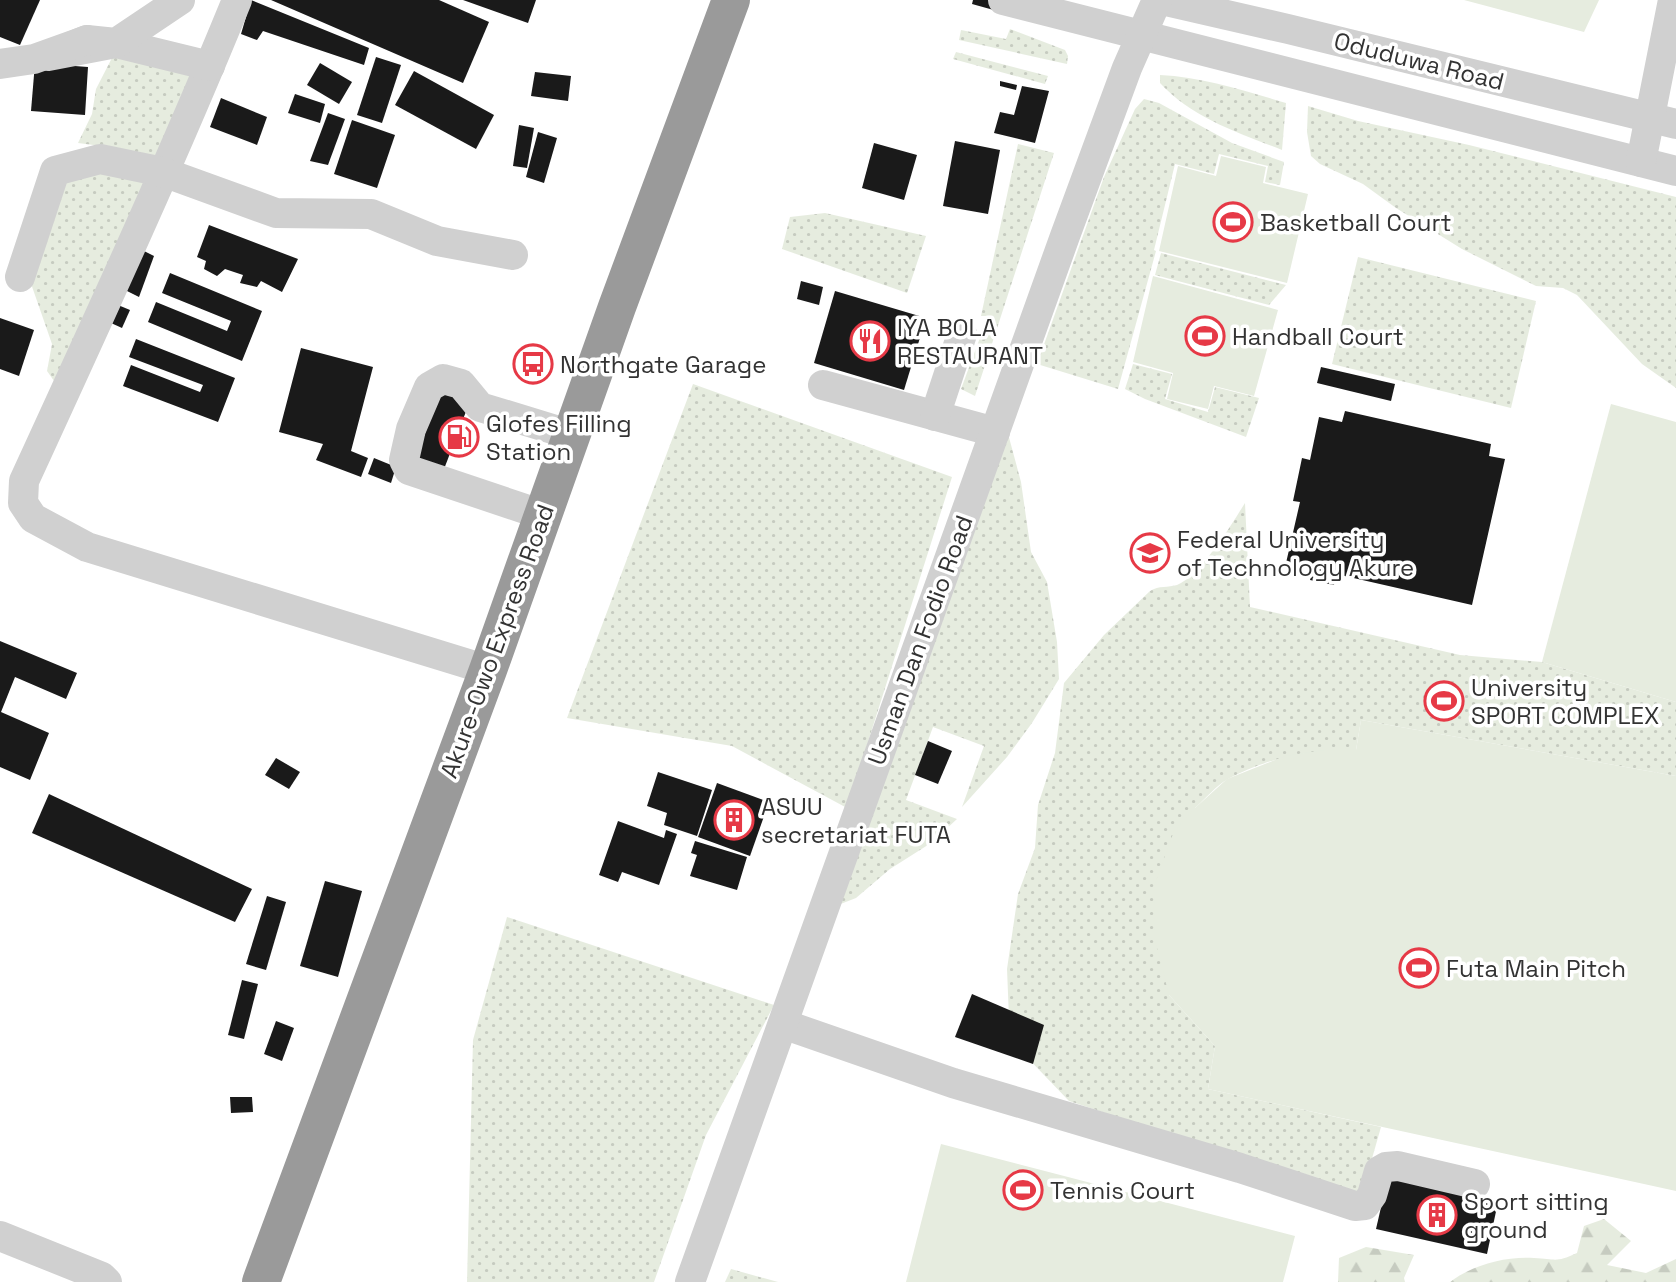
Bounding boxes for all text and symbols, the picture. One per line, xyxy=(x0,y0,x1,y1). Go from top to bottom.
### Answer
street label: Oduduwa Road xyxy=(1331,25,1507,97)
sports icon: Basketball Court xyxy=(1212,201,1254,243)
place label: Basketball Court xyxy=(1260,207,1451,238)
place label: IYA BOLA RESTAURANT xyxy=(897,312,1043,371)
sports icon: Handball Court xyxy=(1184,315,1226,357)
restaurant icon: IYA BOLA RESTAURANT xyxy=(849,320,891,362)
place label: Handball Court xyxy=(1232,321,1404,352)
bus stop icon: Northgate Garage xyxy=(512,343,554,385)
place label: Northgate Garage xyxy=(560,349,766,380)
place label: Glofes Filling Station xyxy=(486,408,632,467)
fuel station icon: Glofes Filling Station xyxy=(438,416,480,458)
street label: Akure-Owo Express Road xyxy=(433,500,561,782)
street label: Usman Dan Fodio Road xyxy=(860,511,980,769)
place label: Federal University of Technology Akure xyxy=(1177,524,1414,583)
school or university icon: Federal University of Technology Akure xyxy=(1129,532,1171,574)
place label: University SPORT COMPLEX xyxy=(1471,672,1659,731)
sports icon: University SPORT COMPLEX xyxy=(1423,680,1465,722)
place label: ASUU secretariat FUTA xyxy=(761,791,951,850)
building icon: ASUU secretariat FUTA xyxy=(713,799,755,841)
sports icon: Futa Main Pitch xyxy=(1398,947,1440,989)
place label: Futa Main Pitch xyxy=(1446,953,1626,984)
sports icon: Tennis Court xyxy=(1002,1169,1044,1211)
place label: Tennis Court xyxy=(1050,1175,1195,1206)
place label: Sport sitting ground xyxy=(1464,1186,1609,1245)
building icon: Sport sitting ground xyxy=(1416,1194,1458,1236)

